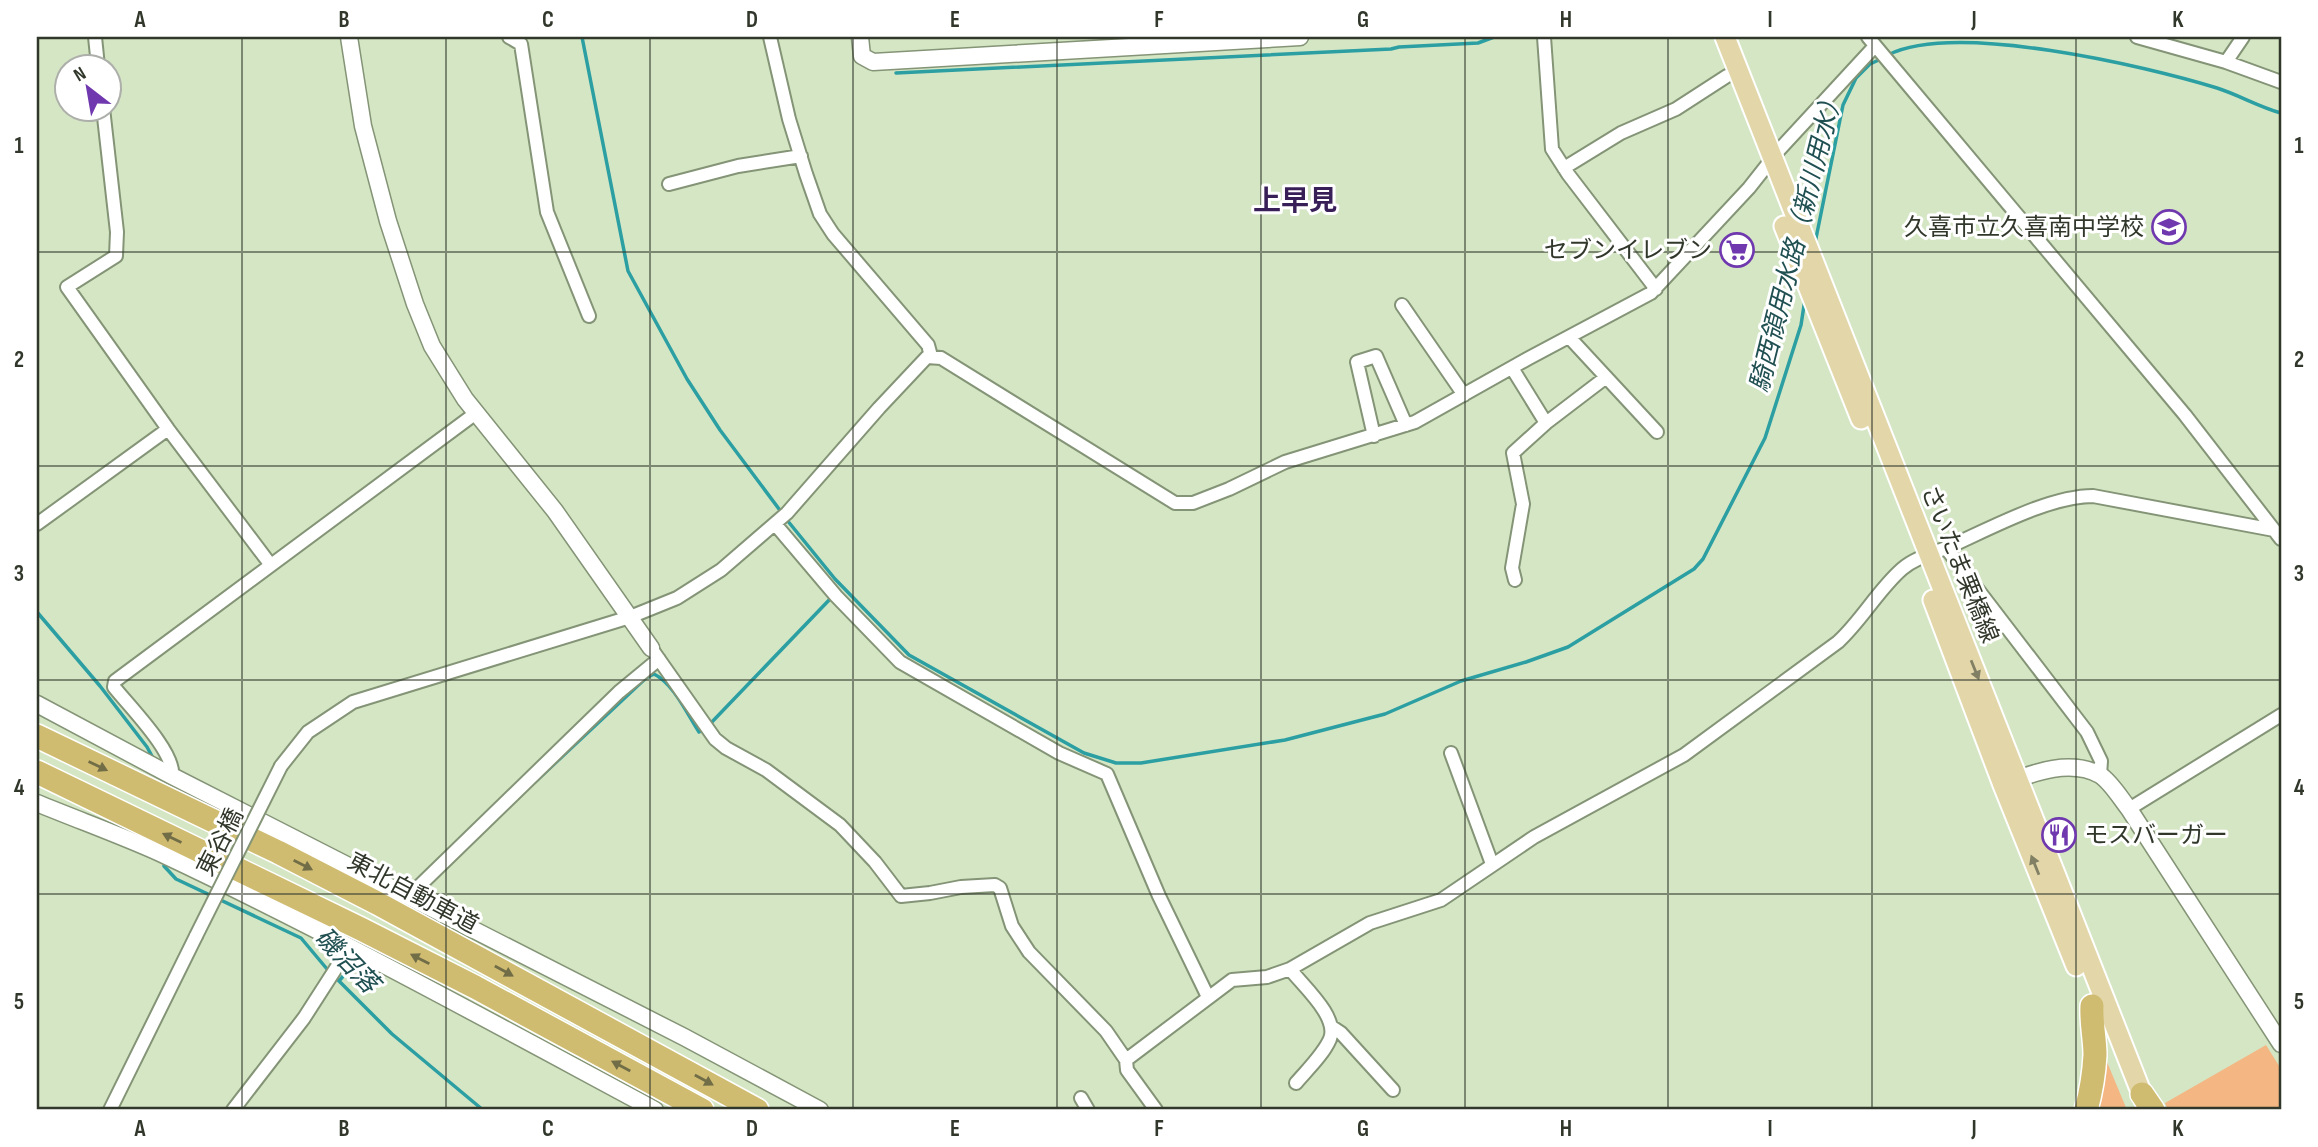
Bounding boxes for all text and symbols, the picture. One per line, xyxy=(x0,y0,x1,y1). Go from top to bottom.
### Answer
text: A xyxy=(134,6,147,34)
text: B xyxy=(339,6,350,34)
text: C xyxy=(542,6,554,34)
text: D xyxy=(746,6,758,34)
text: E xyxy=(950,6,960,34)
text: F xyxy=(1154,6,1164,34)
text: G xyxy=(1357,6,1369,34)
text: H xyxy=(1560,6,1572,34)
text: I xyxy=(1767,6,1773,34)
text: J xyxy=(1970,6,1977,34)
text: K xyxy=(2172,6,2184,34)
north arrow xyxy=(52,52,122,122)
text: N xyxy=(70,62,90,87)
water label: 騎西領用水路（新川用水） xyxy=(1745,85,1850,395)
text: 1 xyxy=(14,132,24,160)
text: 1 xyxy=(2294,132,2304,160)
district label: 上早見 xyxy=(1253,185,1337,218)
school or university icon: 久喜市立久喜南中学校 xyxy=(2150,208,2188,246)
place label: 久喜市立久喜南中学校 xyxy=(1904,213,2144,242)
supermarket icon: セブンイレブン xyxy=(1718,231,1756,269)
place label: セブンイレブン xyxy=(1544,236,1712,265)
text: 2 xyxy=(14,346,24,374)
text: 2 xyxy=(2294,346,2304,374)
street label: さいたま栗橋線 xyxy=(1915,481,2004,647)
text: 3 xyxy=(14,560,24,588)
text: 3 xyxy=(2294,560,2304,588)
one-way arrow xyxy=(1970,659,1981,680)
one-way arrow xyxy=(88,760,108,771)
text: 4 xyxy=(14,774,25,802)
text: 4 xyxy=(2294,774,2305,802)
street label: 東谷橋 xyxy=(191,804,250,881)
restaurant icon: モスバーガー xyxy=(2040,816,2078,854)
place label: モスバーガー xyxy=(2084,821,2228,850)
one-way arrow xyxy=(162,832,182,843)
street label: 東北自動車道 xyxy=(342,847,483,940)
one-way arrow xyxy=(2029,855,2041,875)
one-way arrow xyxy=(293,860,313,871)
water label: 磯沼落 xyxy=(308,922,387,1003)
one-way arrow xyxy=(410,953,430,965)
one-way arrow xyxy=(494,965,514,977)
text: 5 xyxy=(14,988,24,1016)
text: 5 xyxy=(2294,988,2304,1016)
one-way arrow xyxy=(611,1060,631,1071)
one-way arrow xyxy=(694,1074,713,1086)
text: A xyxy=(134,1115,147,1143)
text: B xyxy=(339,1115,350,1143)
text: C xyxy=(542,1115,554,1143)
text: D xyxy=(746,1115,758,1143)
text: E xyxy=(950,1115,960,1143)
text: F xyxy=(1154,1115,1164,1143)
text: G xyxy=(1357,1115,1369,1143)
text: H xyxy=(1560,1115,1572,1143)
text: I xyxy=(1767,1115,1773,1143)
text: J xyxy=(1970,1115,1977,1143)
text: K xyxy=(2172,1115,2184,1143)

